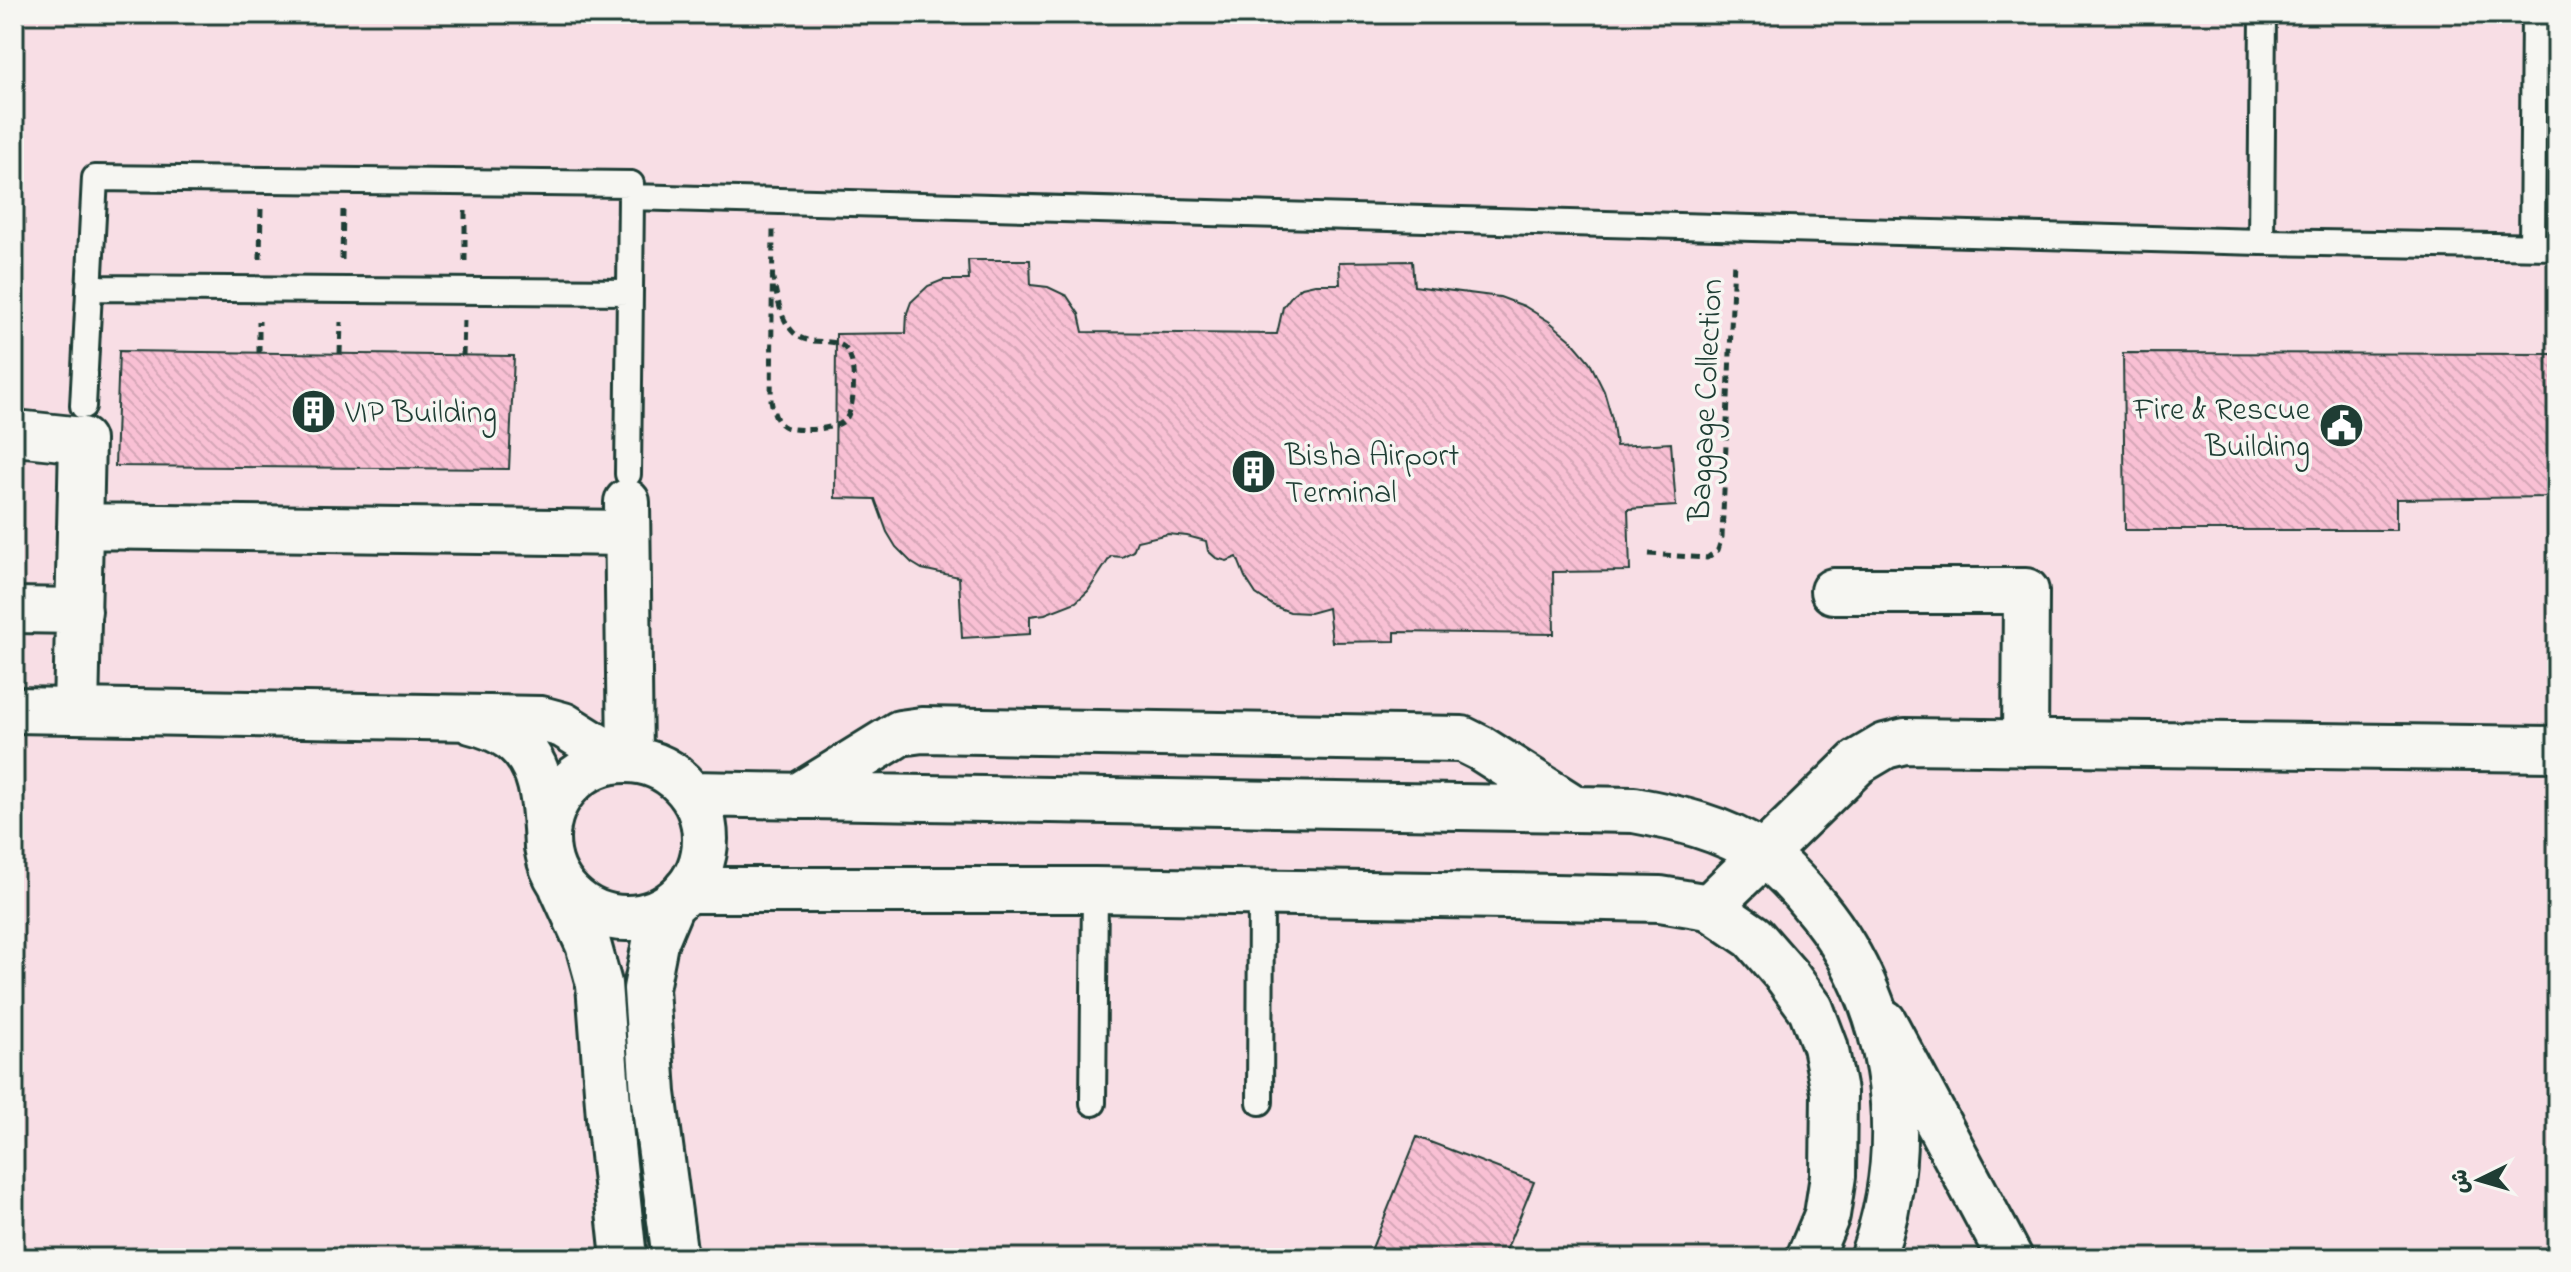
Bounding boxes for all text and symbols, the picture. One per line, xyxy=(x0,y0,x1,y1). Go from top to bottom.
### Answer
street label: Baggage Collection xyxy=(1678,278,1737,524)
building icon: VIP Building xyxy=(290,387,338,435)
place label: Fire & Rescue Building xyxy=(2133,388,2311,472)
place label: VIP Building xyxy=(344,391,497,438)
public building icon: Fire & Rescue Building xyxy=(2317,402,2365,450)
place label: Bisha Airport Terminal xyxy=(1284,434,1459,518)
building icon: Bisha Airport Terminal xyxy=(1230,448,1278,496)
north arrow xyxy=(2439,1140,2519,1220)
text: ش xyxy=(2445,1168,2479,1195)

